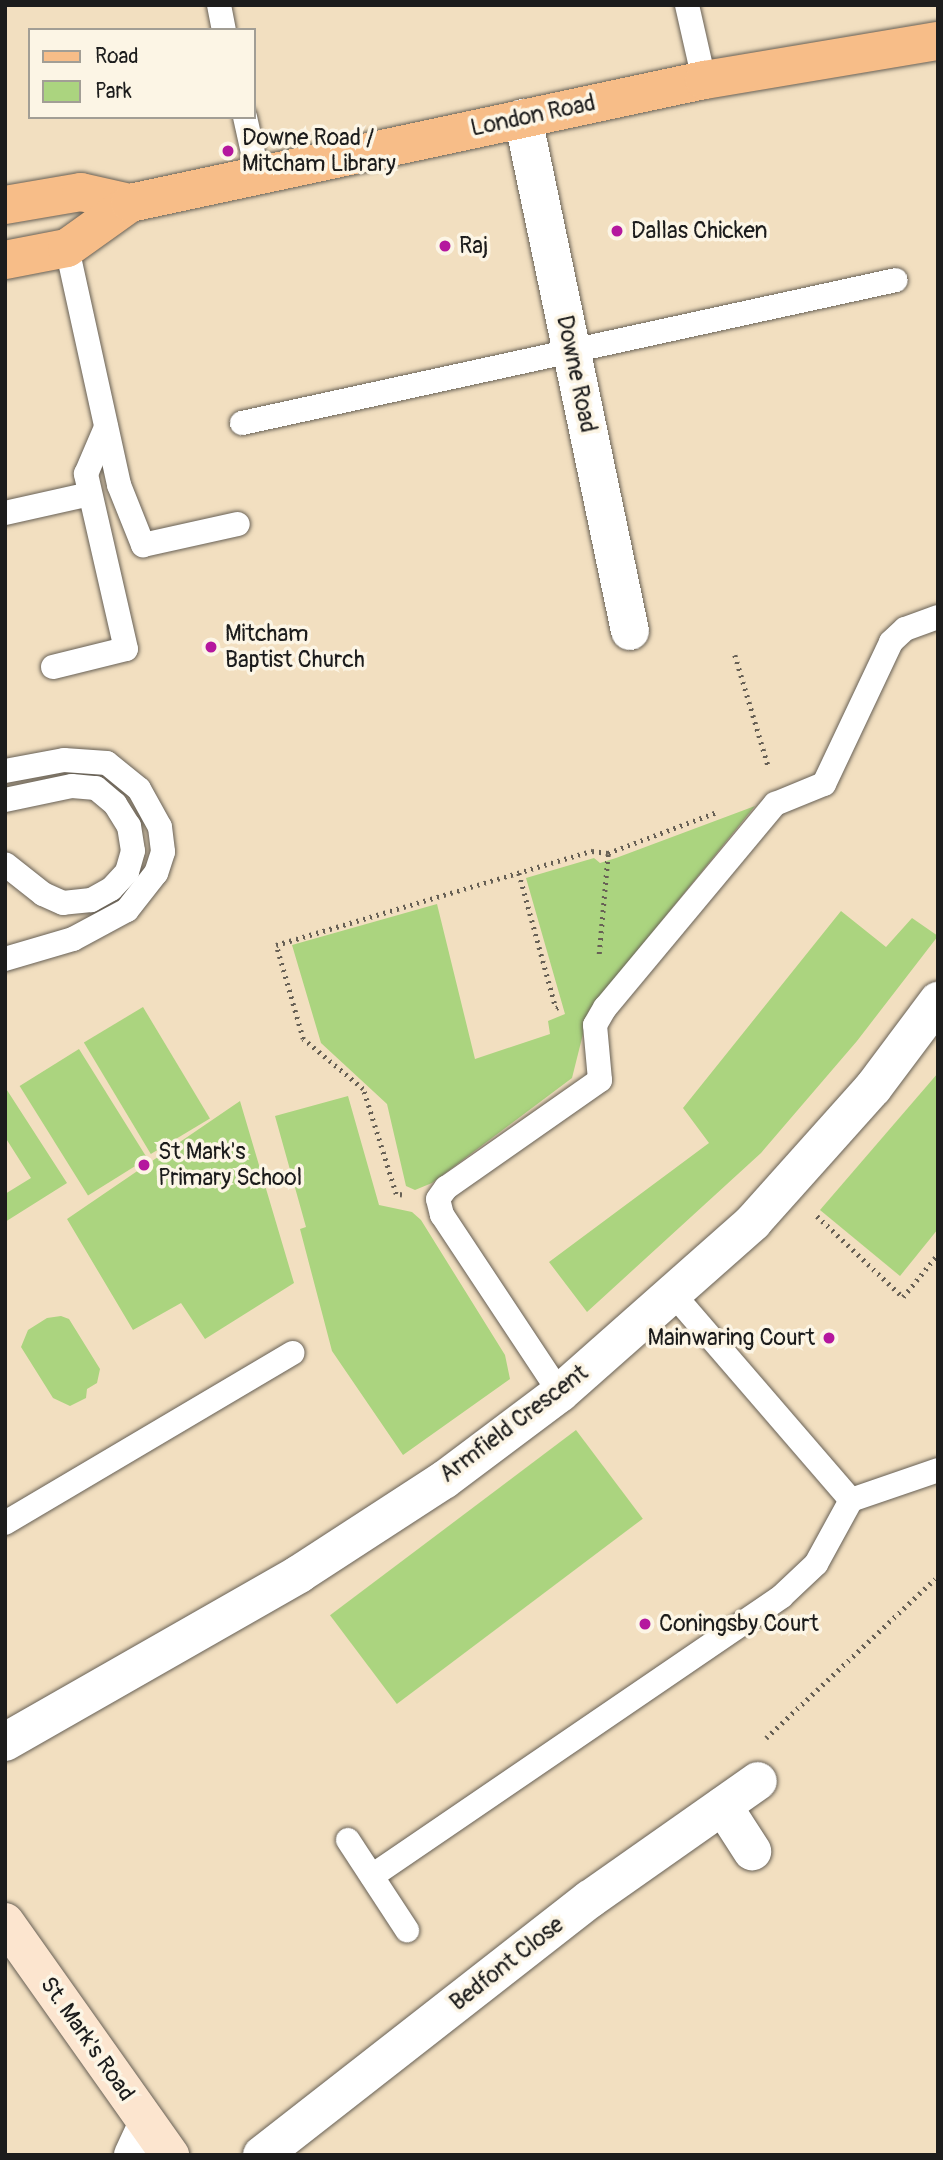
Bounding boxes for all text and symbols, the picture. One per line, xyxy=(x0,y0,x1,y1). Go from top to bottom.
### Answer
legend xyxy=(28,28,256,119)
text: Road xyxy=(95,43,139,70)
text: Park xyxy=(95,78,132,105)
street label: London Road xyxy=(468,89,598,143)
place label: Downe Road / Mitcham Library xyxy=(242,124,396,178)
marker: Downe Road / Mitcham Library xyxy=(220,143,236,159)
place label: Dallas Chicken xyxy=(631,217,768,245)
marker: Dallas Chicken xyxy=(609,223,625,239)
place label: Raj xyxy=(459,232,488,260)
marker: Raj xyxy=(437,238,453,254)
street label: Downe Road xyxy=(550,313,602,435)
place label: Mitcham Baptist Church xyxy=(225,620,365,674)
marker: Mitcham Baptist Church xyxy=(203,639,219,655)
place label: St Mark's Primary School xyxy=(158,1138,302,1192)
marker: St Mark's Primary School xyxy=(136,1157,152,1173)
place label: Mainwaring Court xyxy=(647,1324,815,1352)
marker: Mainwaring Court xyxy=(821,1330,837,1346)
street label: Armfield Crescent xyxy=(435,1359,593,1489)
place label: Coningsby Court xyxy=(659,1610,819,1638)
marker: Coningsby Court xyxy=(637,1616,653,1632)
street label: Bedfont Close xyxy=(445,1911,569,2017)
street label: St. Mark's Road xyxy=(34,1972,140,2106)

